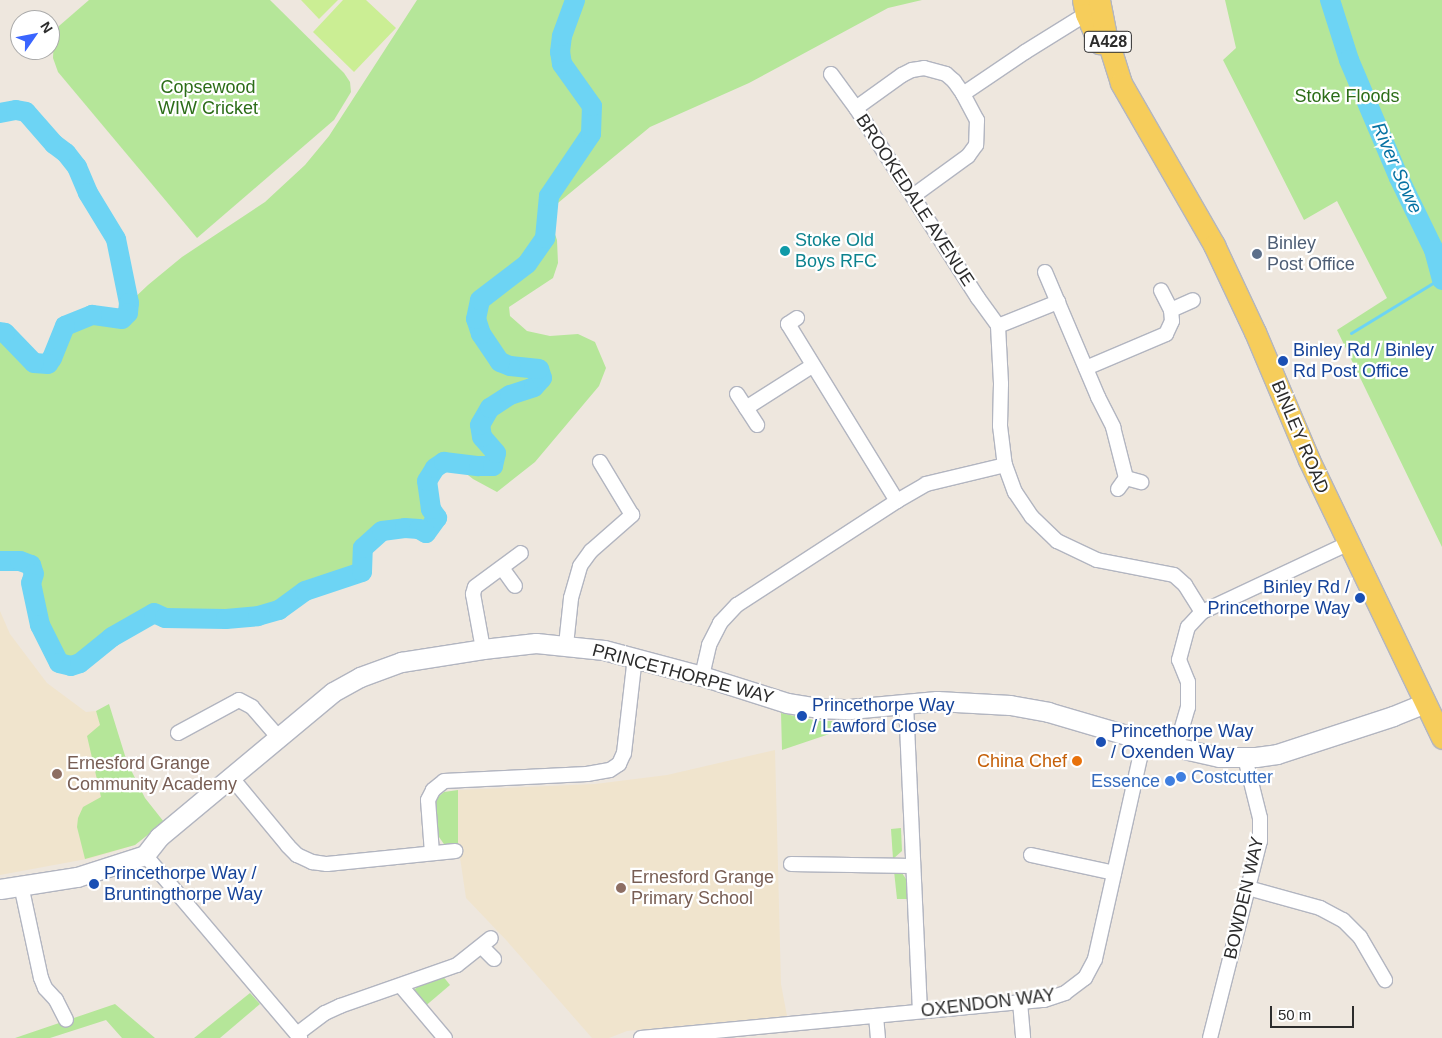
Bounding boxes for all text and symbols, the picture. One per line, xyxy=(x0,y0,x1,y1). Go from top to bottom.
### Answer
north arrow xyxy=(10,10,60,60)
text: N xyxy=(37,19,56,36)
road number: A428 xyxy=(1083,28,1133,56)
park label: Copsewood WIW Cricket xyxy=(158,77,258,120)
park label: Stoke Floods xyxy=(1294,85,1400,107)
street label: BROOKEDALE AVENUE xyxy=(851,110,979,290)
water label: River Sowe xyxy=(1367,119,1427,217)
place label: Stoke Old Boys RFC xyxy=(795,230,877,272)
place label: Binley Post Office xyxy=(1267,233,1355,276)
marker: Stoke Old Boys RFC xyxy=(779,245,791,257)
marker: Binley Post Office xyxy=(1251,248,1263,260)
place label: Binley Rd / Binley Rd Post Office xyxy=(1293,340,1434,382)
marker: Binley Rd / Binley Rd Post Office xyxy=(1277,355,1289,367)
street label: BINLEY ROAD xyxy=(1266,377,1334,497)
place label: Binley Rd / Princethorpe Way xyxy=(1208,577,1350,620)
marker: Binley Rd / Princethorpe Way xyxy=(1354,592,1366,604)
street label: PRINCETHORPE WAY xyxy=(590,639,776,709)
place label: Princethorpe Way / Lawford Close xyxy=(812,695,954,738)
marker: Princethorpe Way / Lawford Close xyxy=(796,710,808,722)
place label: Princethorpe Way / Oxenden Way xyxy=(1111,721,1253,764)
marker: Princethorpe Way / Oxenden Way xyxy=(1095,736,1107,748)
place label: China Chef xyxy=(977,750,1067,772)
place label: Ernesford Grange Community Academy xyxy=(67,753,238,796)
marker: China Chef xyxy=(1071,755,1083,767)
place label: Costcutter xyxy=(1191,766,1273,788)
marker: Ernesford Grange Community Academy xyxy=(51,768,63,780)
place label: Essence xyxy=(1091,770,1160,792)
marker: Costcutter xyxy=(1175,771,1187,783)
marker: Essence xyxy=(1164,775,1176,787)
street label: BOWDEN WAY xyxy=(1219,835,1269,961)
place label: Princethorpe Way / Bruntingthorpe Way xyxy=(104,863,262,906)
place label: Ernesford Grange Primary School xyxy=(631,867,774,910)
marker: Princethorpe Way / Bruntingthorpe Way xyxy=(88,878,100,890)
marker: Ernesford Grange Primary School xyxy=(615,882,627,894)
street label: OXENDON WAY xyxy=(920,984,1056,1022)
scale bar xyxy=(1272,996,1356,1028)
text: 50 m xyxy=(1278,1006,1311,1023)

